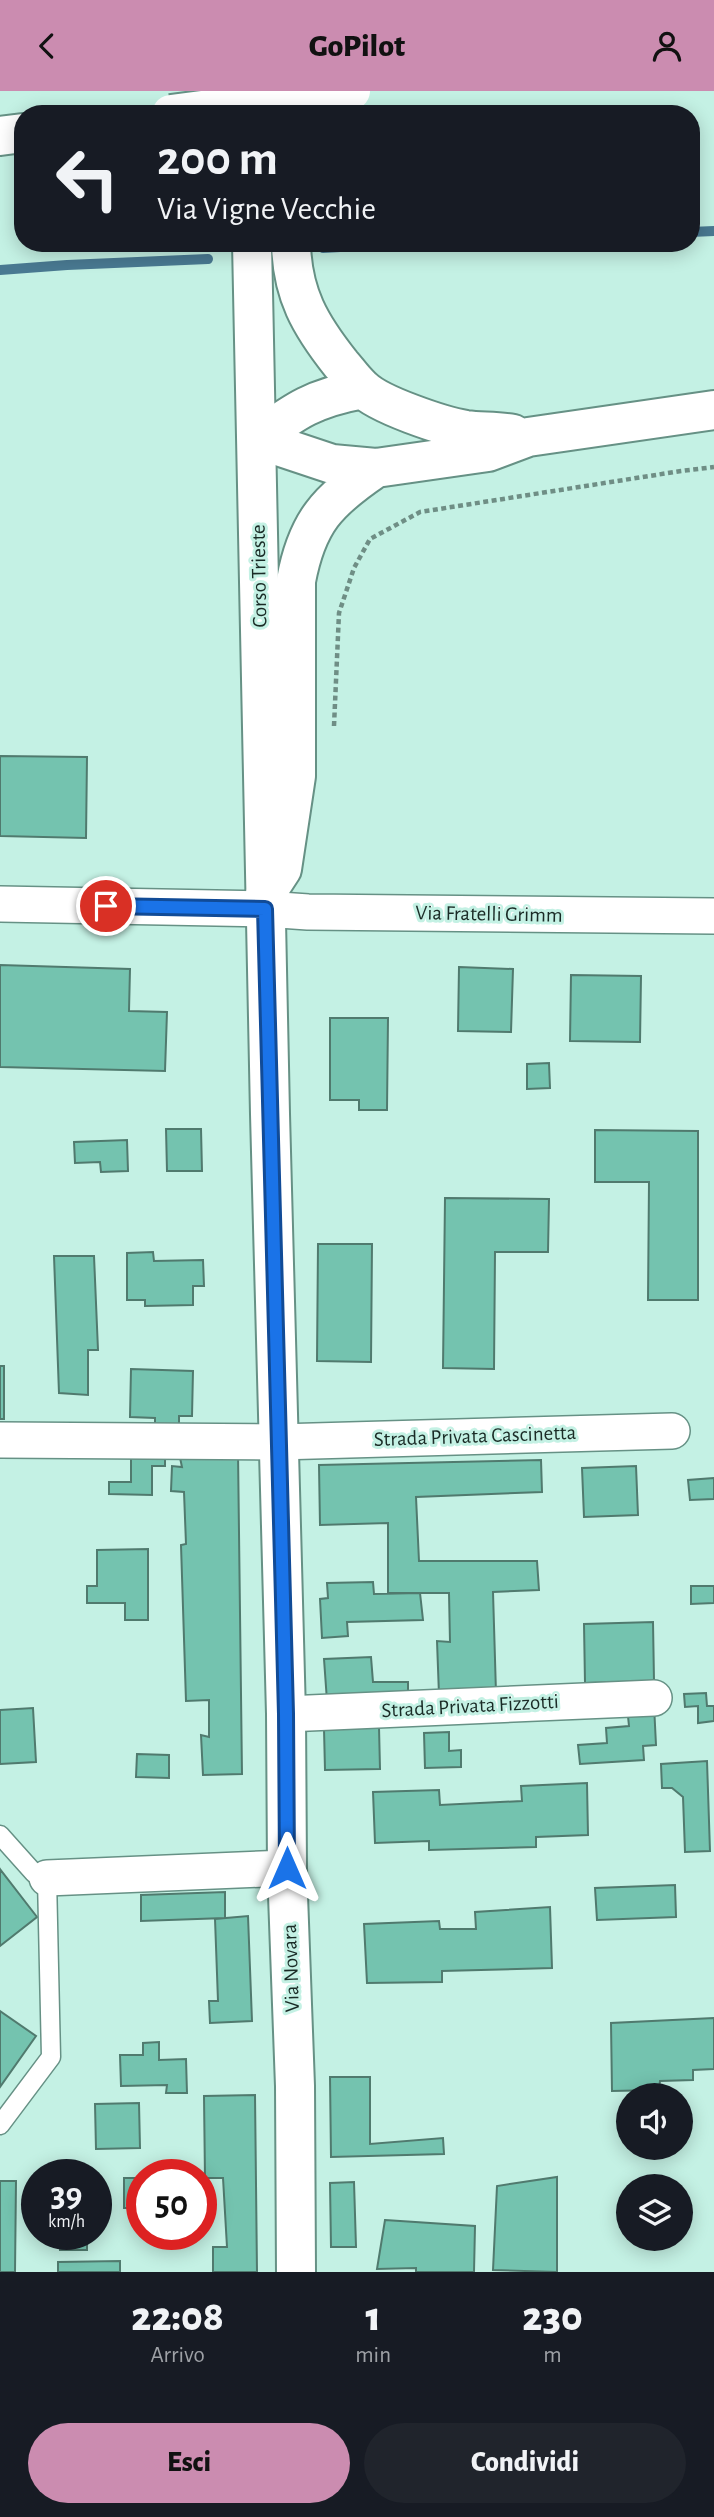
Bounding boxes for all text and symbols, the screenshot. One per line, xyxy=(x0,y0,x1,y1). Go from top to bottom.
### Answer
icon: back xyxy=(28,27,66,65)
icon: person xyxy=(648,27,686,65)
text: GoPilot xyxy=(309,30,405,62)
icon: left xyxy=(42,133,133,224)
text: 200 m xyxy=(157,135,278,184)
text: Via Vigne Vecchie xyxy=(157,193,376,225)
street label: Corso Trieste xyxy=(248,524,270,628)
pin xyxy=(76,876,136,936)
icon: arrive xyxy=(87,887,125,925)
street label: Via Fratelli Grimm xyxy=(415,902,563,926)
street label: Strada Privata Cascinetta xyxy=(373,1422,577,1450)
street label: Strada Privata Fizzotti xyxy=(381,1691,559,1721)
position arrow xyxy=(250,1831,324,1905)
street label: Via Novara xyxy=(279,1923,303,2013)
map controls xyxy=(616,2083,693,2251)
button: sound xyxy=(616,2083,693,2160)
speed limit sign: 50 xyxy=(126,2159,217,2250)
button: layers xyxy=(616,2174,693,2251)
text: 39 xyxy=(50,2178,82,2213)
text: km/h xyxy=(48,2213,85,2231)
text: 22:08 xyxy=(131,2296,224,2338)
text: 1 xyxy=(365,2296,381,2338)
text: 230 xyxy=(522,2296,583,2338)
text: Arrivo xyxy=(151,2344,205,2367)
text: min xyxy=(355,2344,391,2367)
text: m xyxy=(543,2344,562,2367)
button: Esci xyxy=(28,2423,350,2503)
button: Condividi xyxy=(364,2423,686,2503)

